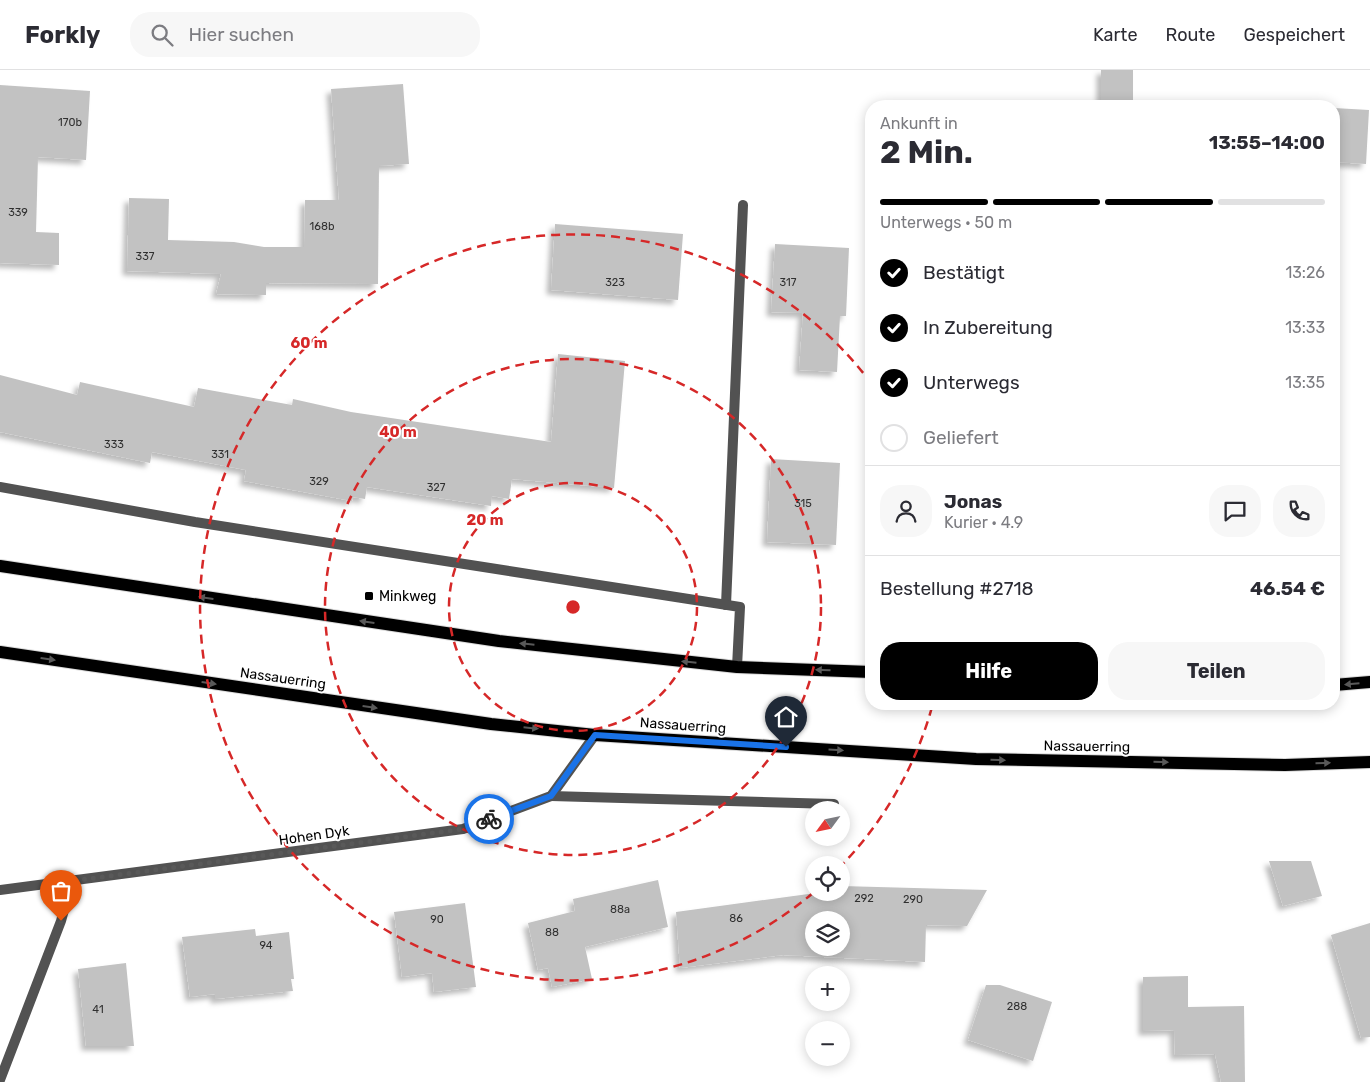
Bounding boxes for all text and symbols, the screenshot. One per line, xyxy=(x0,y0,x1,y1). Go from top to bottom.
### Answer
search box xyxy=(130,12,480,57)
text: Forkly xyxy=(25,21,100,49)
icon: search xyxy=(148,21,176,49)
text: Hier suchen xyxy=(188,23,294,46)
text: Karte xyxy=(1093,24,1137,46)
text: Route xyxy=(1165,24,1215,46)
text: Gespeichert xyxy=(1243,24,1345,46)
text: Ankunft in xyxy=(880,114,958,133)
house number: 170b xyxy=(58,116,82,129)
text: 13:55–14:00 xyxy=(1209,131,1325,154)
text: 2 Min. xyxy=(880,133,973,171)
house number: 339 xyxy=(8,206,28,219)
text: Unterwegs · 50 m xyxy=(880,213,1012,232)
house number: 168b xyxy=(310,220,334,233)
house number: 337 xyxy=(136,250,155,263)
icon: check xyxy=(880,259,908,287)
text: Bestätigt xyxy=(923,261,1005,284)
text: 13:26 xyxy=(1285,263,1325,282)
house number: 323 xyxy=(605,276,625,289)
house number: 317 xyxy=(780,276,797,289)
icon: check xyxy=(880,314,908,342)
text: In Zubereitung xyxy=(923,316,1053,339)
text: 13:33 xyxy=(1285,318,1325,337)
text: 60 m xyxy=(291,334,327,352)
icon: check xyxy=(880,369,908,397)
text: Unterwegs xyxy=(923,371,1020,394)
text: 13:35 xyxy=(1285,373,1325,392)
text: 40 m xyxy=(379,423,417,441)
text: Geliefert xyxy=(923,426,999,449)
house number: 333 xyxy=(104,438,124,451)
house number: 331 xyxy=(211,448,229,461)
house number: 329 xyxy=(309,475,329,488)
house number: 327 xyxy=(427,481,446,494)
button: person xyxy=(880,485,932,537)
button: chat xyxy=(1209,485,1261,537)
button: phone xyxy=(1273,485,1325,537)
text: Jonas xyxy=(944,490,1002,513)
house number: 315 xyxy=(794,497,812,510)
text: 20 m xyxy=(467,511,503,529)
text: Kurier · 4.9 xyxy=(944,513,1023,532)
text: Bestellung #2718 xyxy=(880,577,1034,600)
text: 46.54 € xyxy=(1250,577,1325,600)
place label: Minkweg xyxy=(379,588,436,605)
marker: Minkweg xyxy=(363,590,375,602)
one-way arrow xyxy=(197,593,213,601)
centre of rings xyxy=(564,598,582,616)
one-way arrow xyxy=(358,617,374,625)
one-way arrow xyxy=(519,640,535,648)
button: Hilfe xyxy=(880,642,1098,700)
button: Teilen xyxy=(1108,642,1325,700)
one-way arrow xyxy=(41,655,57,663)
one-way arrow xyxy=(681,658,697,666)
street label: Nassauerring xyxy=(239,664,327,693)
one-way arrow xyxy=(814,666,830,674)
one-way arrow xyxy=(201,679,217,687)
one-way arrow xyxy=(1344,680,1360,688)
pin xyxy=(765,696,807,747)
one-way arrow xyxy=(362,703,378,711)
icon: home xyxy=(772,703,800,731)
street label: Nassauerring xyxy=(639,714,727,737)
one-way arrow xyxy=(523,725,539,733)
street label: Nassauerring xyxy=(1044,737,1130,756)
one-way arrow xyxy=(828,747,844,755)
one-way arrow xyxy=(991,756,1007,764)
one-way arrow xyxy=(1153,759,1169,767)
one-way arrow xyxy=(1316,759,1332,767)
courier xyxy=(464,794,514,844)
north arrow xyxy=(805,801,850,846)
map controls xyxy=(805,801,850,1066)
icon: bike xyxy=(475,805,503,833)
street label: Hohen Dyk xyxy=(278,822,351,849)
button: locate xyxy=(805,856,850,901)
pin xyxy=(40,870,82,921)
icon: bag xyxy=(47,877,75,905)
house number: 292 xyxy=(854,892,874,905)
house number: 290 xyxy=(903,893,923,906)
house number: 88a xyxy=(610,903,630,916)
button: layers xyxy=(805,911,850,956)
house number: 86 xyxy=(729,912,743,925)
house number: 90 xyxy=(430,913,444,926)
house number: 88 xyxy=(545,926,559,939)
house number: 94 xyxy=(259,939,273,952)
button: + xyxy=(805,966,850,1011)
house number: 288 xyxy=(1007,1000,1027,1013)
house number: 41 xyxy=(92,1003,104,1016)
button: − xyxy=(805,1021,850,1066)

